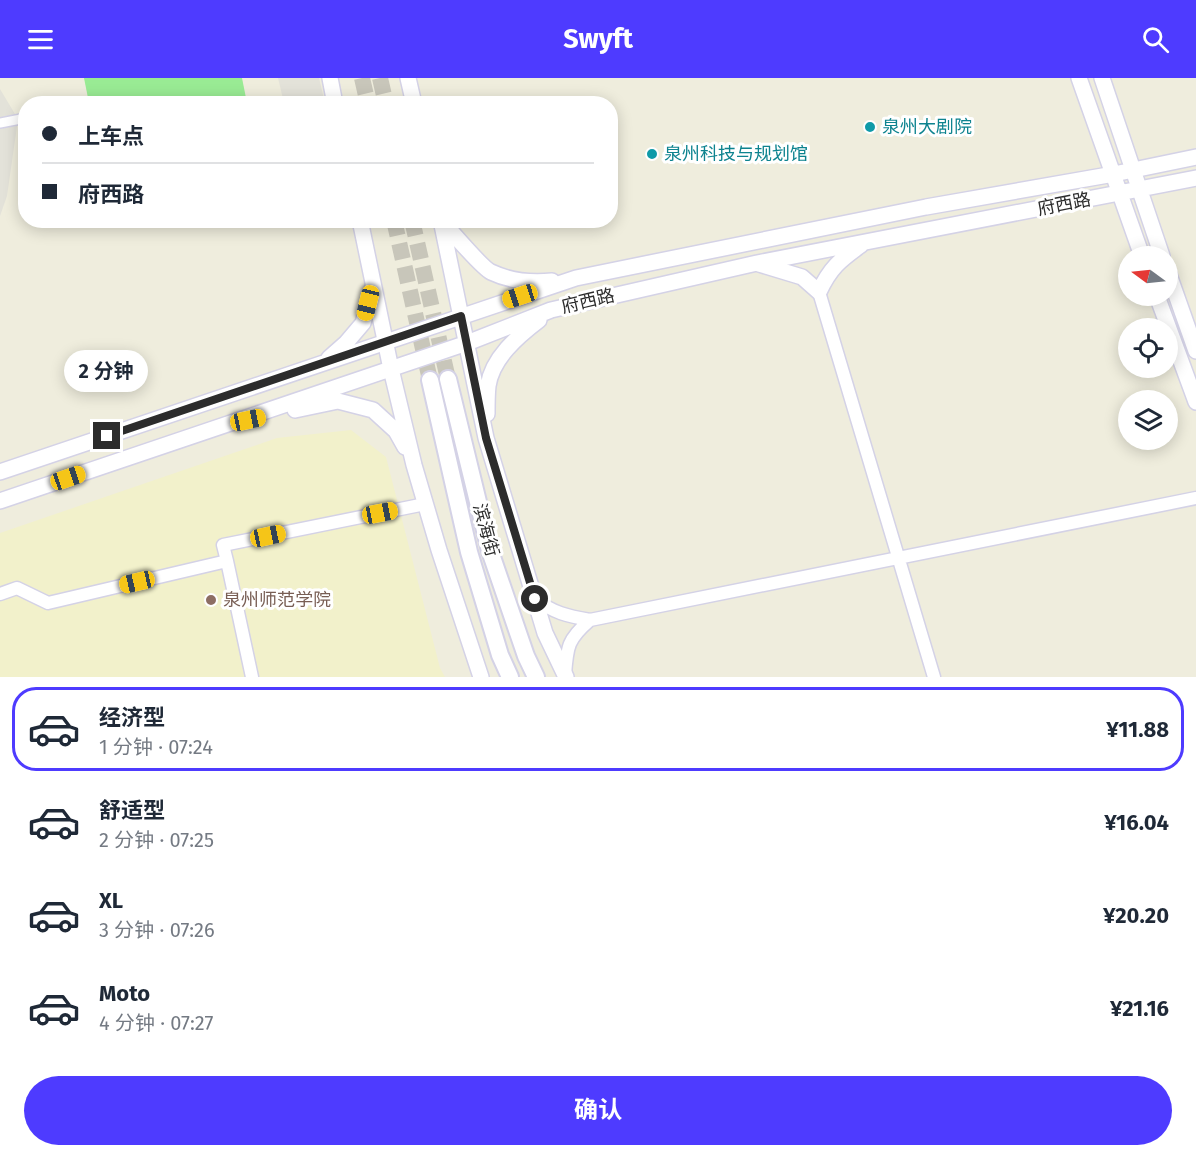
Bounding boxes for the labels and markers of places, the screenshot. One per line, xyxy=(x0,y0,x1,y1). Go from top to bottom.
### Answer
place label: 泉州大剧院 xyxy=(882,116,972,138)
marker: 泉州大剧院 xyxy=(863,120,877,134)
place label: 泉州科技与规划馆 xyxy=(664,143,808,165)
marker: 泉州科技与规划馆 xyxy=(645,147,659,161)
place label: 泉州师范学院 xyxy=(223,589,331,611)
marker: 泉州师范学院 xyxy=(204,593,218,607)

